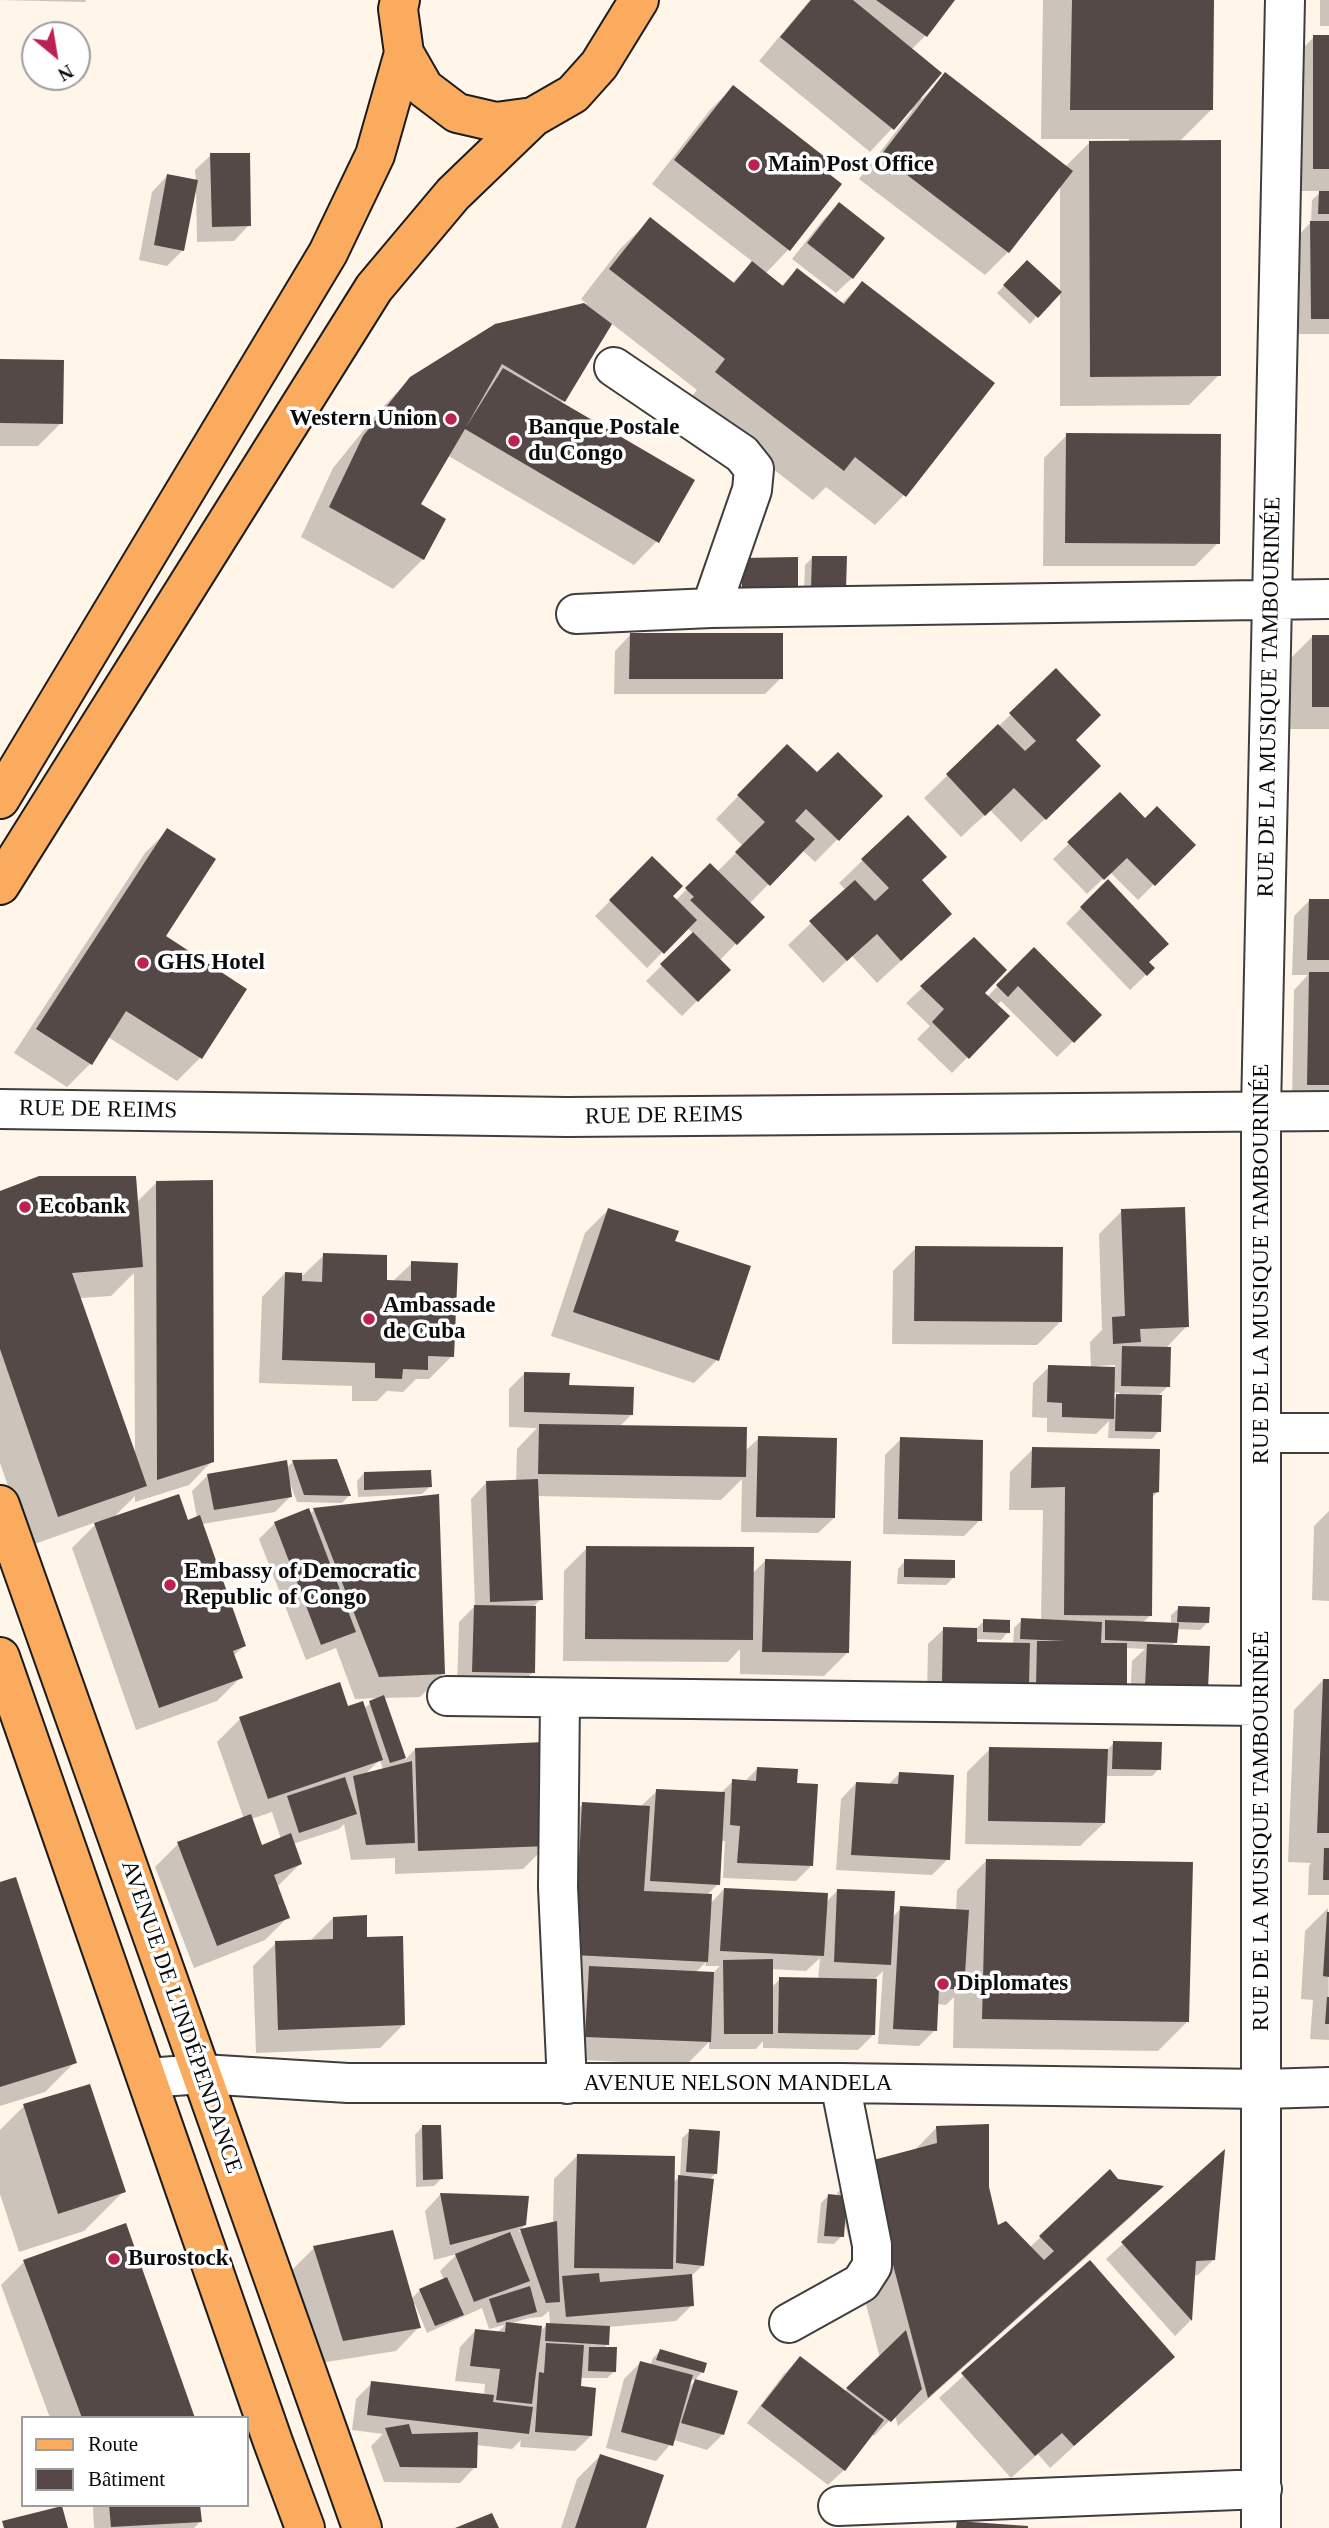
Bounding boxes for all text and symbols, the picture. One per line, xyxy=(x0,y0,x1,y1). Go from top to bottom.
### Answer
north arrow xyxy=(21,21,91,91)
text: N xyxy=(55,60,77,85)
place label: Main Post Office xyxy=(768,151,934,179)
marker: Main Post Office xyxy=(746,157,762,173)
place label: Western Union xyxy=(289,405,437,433)
marker: Western Union xyxy=(443,411,459,427)
place label: Banque Postale du Congo xyxy=(528,414,679,468)
marker: Banque Postale du Congo xyxy=(506,433,522,449)
street label: RUE DE LA MUSIQUE TAMBOURINÉE xyxy=(1253,496,1287,898)
place label: GHS Hotel xyxy=(157,949,265,977)
marker: GHS Hotel xyxy=(135,955,151,971)
street label: RUE DE LA MUSIQUE TAMBOURINÉE xyxy=(1248,1064,1276,1464)
street label: RUE DE REIMS xyxy=(19,1095,177,1125)
street label: RUE DE REIMS xyxy=(585,1101,743,1131)
place label: Ecobank xyxy=(39,1193,126,1221)
marker: Ecobank xyxy=(17,1199,33,1215)
place label: Ambassade de Cuba xyxy=(383,1292,495,1346)
marker: Ambassade de Cuba xyxy=(361,1311,377,1327)
place label: Embassy of Democratic Republic of Congo xyxy=(184,1558,417,1612)
marker: Embassy of Democratic Republic of Congo xyxy=(162,1577,178,1593)
street label: RUE DE LA MUSIQUE TAMBOURINÉE xyxy=(1248,1631,1276,2031)
street label: AVENUE DE L'INDÉPENDANCE xyxy=(114,1857,248,2177)
place label: Diplomates xyxy=(957,1970,1068,1998)
marker: Diplomates xyxy=(935,1976,951,1992)
street label: AVENUE NELSON MANDELA xyxy=(584,2070,892,2098)
place label: Burostock xyxy=(128,2245,229,2273)
marker: Burostock xyxy=(106,2251,122,2267)
legend xyxy=(21,2416,248,2507)
text: Route xyxy=(88,2432,138,2456)
text: Bâtiment xyxy=(88,2467,165,2491)

